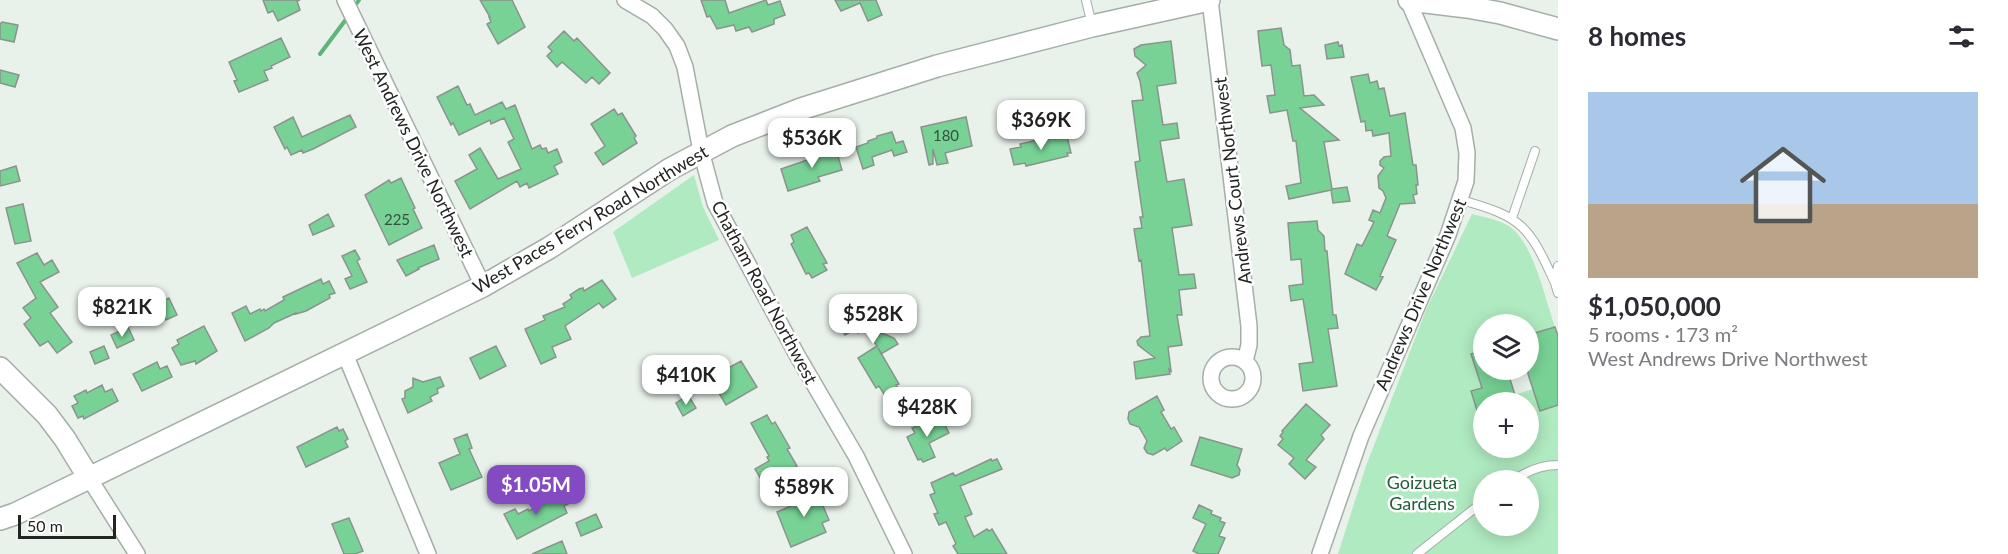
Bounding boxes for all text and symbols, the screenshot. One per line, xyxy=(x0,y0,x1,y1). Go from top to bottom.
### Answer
text: 8 homes xyxy=(1588,20,1686,52)
icon: filters xyxy=(1945,20,1978,53)
street label: West Andrews Drive Northwest xyxy=(349,25,479,261)
street label: Andrews Court Northwest xyxy=(1208,76,1256,286)
pin: $369K xyxy=(999,100,1083,151)
text: $369K xyxy=(1011,107,1071,131)
pin: $536K xyxy=(770,118,854,169)
text: $536K xyxy=(782,125,842,149)
house number: 180 xyxy=(933,126,959,144)
icon: home xyxy=(1729,131,1837,239)
street label: West Paces Ferry Road Northwest xyxy=(469,140,712,298)
street label: Andrews Drive Northwest xyxy=(1370,194,1471,393)
street label: Chatham Road Northwest xyxy=(707,196,823,388)
house number: 225 xyxy=(384,210,410,228)
pin: $821K xyxy=(80,287,164,338)
text: $1,050,000 xyxy=(1588,290,1721,322)
text: $821K xyxy=(92,294,152,318)
pin: $528K xyxy=(831,294,915,345)
text: $528K xyxy=(843,301,903,325)
map controls xyxy=(1473,314,1539,536)
button: layers xyxy=(1473,314,1539,380)
text: 5 rooms · 173 m² xyxy=(1588,322,1738,346)
text: West Andrews Drive Northwest xyxy=(1588,346,1868,370)
pin: $410K xyxy=(644,355,728,406)
text: $410K xyxy=(656,362,716,386)
pin: $428K xyxy=(885,387,969,438)
button: + xyxy=(1473,392,1539,458)
text: $428K xyxy=(897,394,957,418)
pin: $1.05M xyxy=(487,465,585,516)
pin: $589K xyxy=(762,467,846,518)
button: − xyxy=(1473,470,1539,536)
park label: Goizueta Gardens xyxy=(1387,471,1457,514)
text: $1.05M xyxy=(501,472,571,496)
text: $589K xyxy=(774,474,834,498)
scale bar xyxy=(18,512,116,540)
text: 50 m xyxy=(27,516,63,535)

